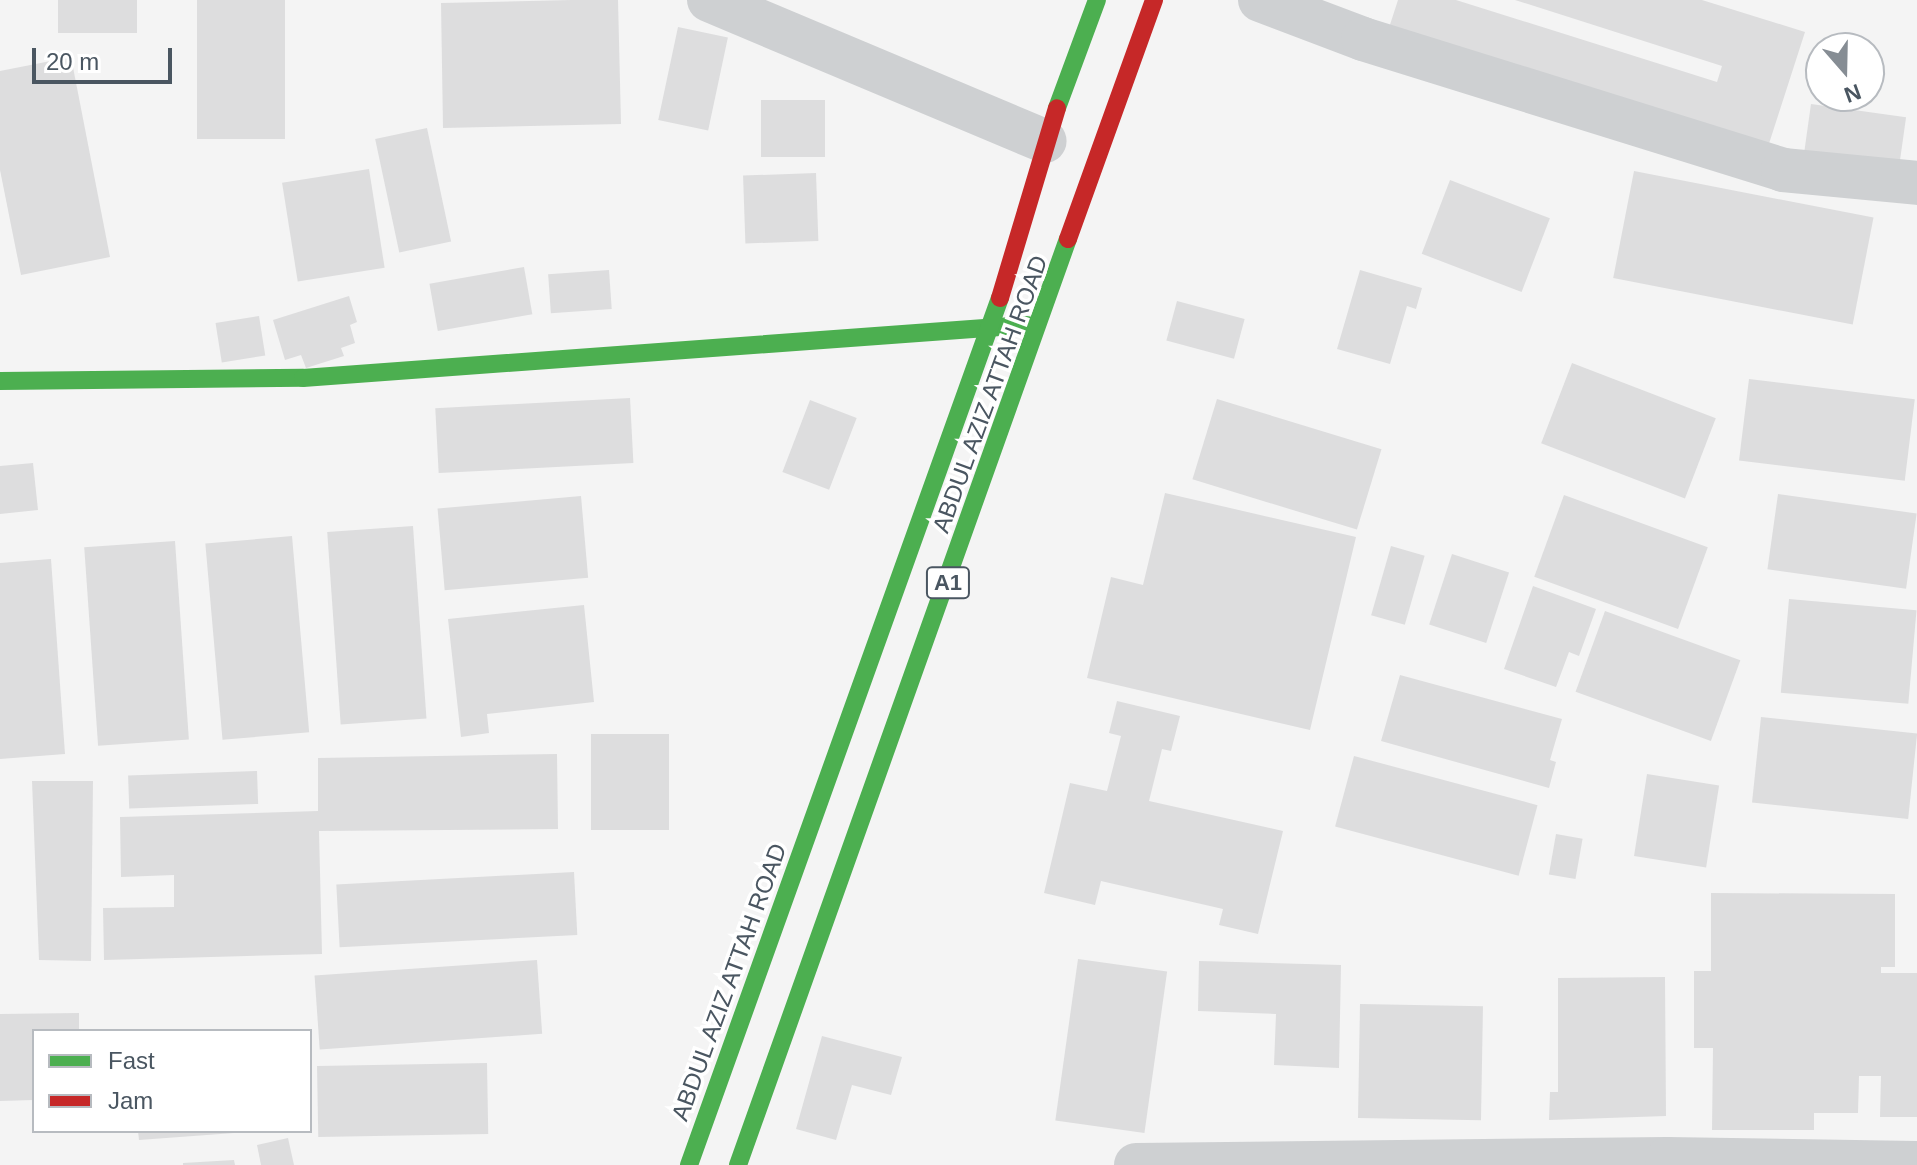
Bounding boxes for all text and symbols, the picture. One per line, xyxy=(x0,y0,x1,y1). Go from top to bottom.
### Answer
scale bar xyxy=(36,32,176,82)
north arrow xyxy=(1805,32,1885,112)
text: 20 m xyxy=(46,48,99,75)
text: N xyxy=(1841,79,1864,108)
street label: ABDUL AZIZ ATTAH ROAD xyxy=(926,250,1054,538)
road number: A1 xyxy=(924,565,972,601)
street label: ABDUL AZIZ ATTAH ROAD xyxy=(665,838,793,1126)
legend xyxy=(32,1029,312,1133)
text: Fast xyxy=(108,1047,155,1074)
text: Jam xyxy=(108,1087,153,1114)

